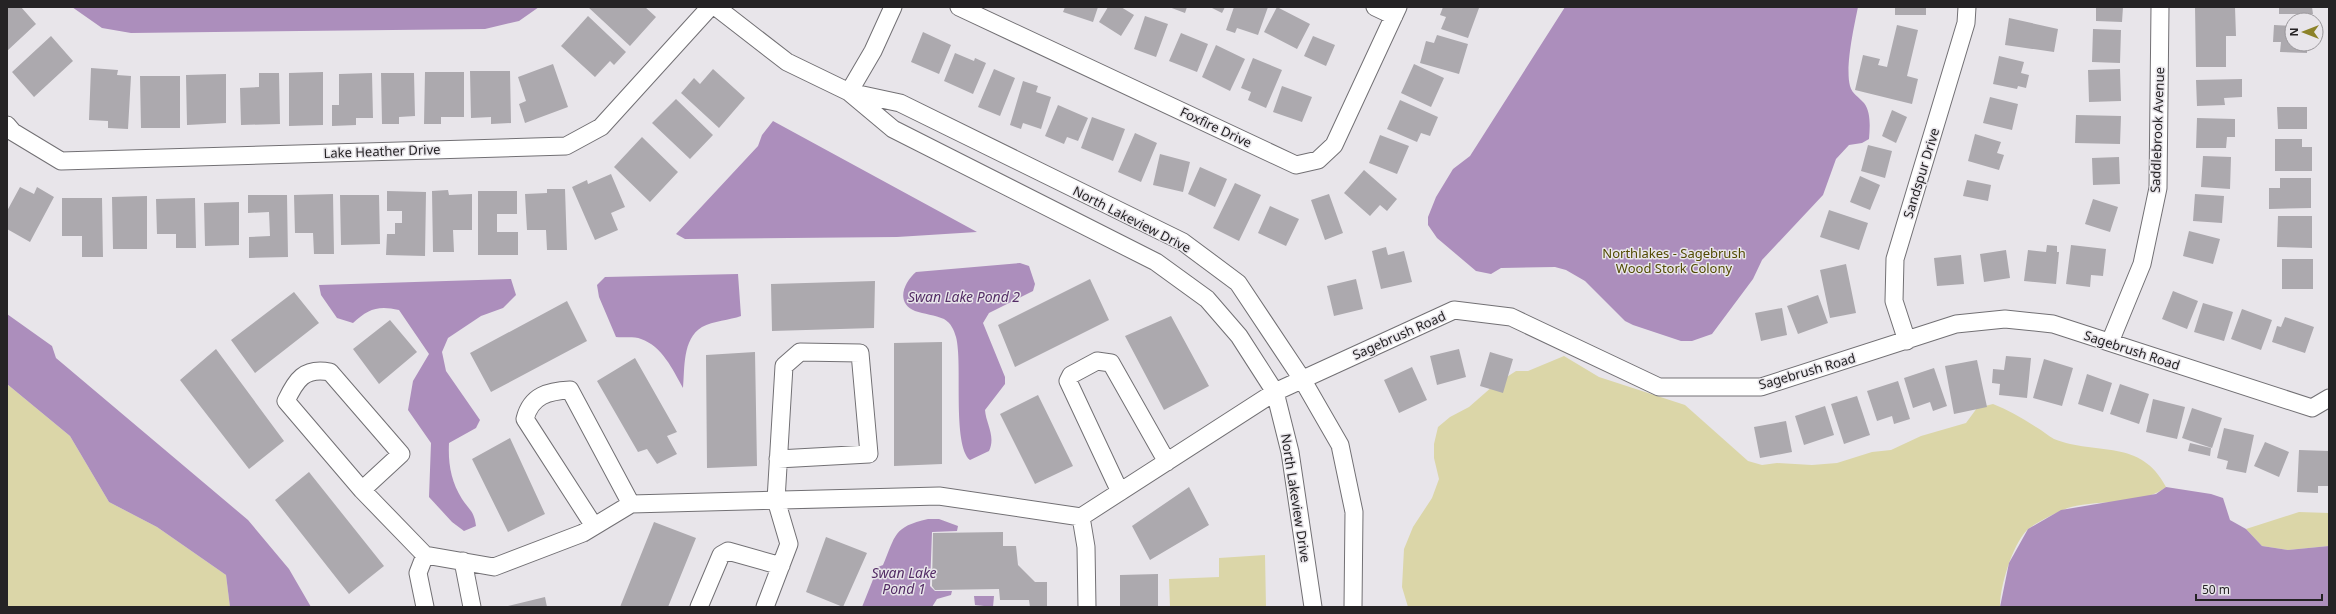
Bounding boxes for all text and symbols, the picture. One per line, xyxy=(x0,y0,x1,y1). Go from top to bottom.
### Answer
north arrow xyxy=(2284,12,2324,52)
text: N xyxy=(2286,28,2301,36)
street label: Saddlebrook Avenue xyxy=(2146,67,2168,193)
street label: Foxfire Drive xyxy=(1177,103,1255,151)
street label: Sandspur Drive xyxy=(1899,126,1943,220)
street label: Lake Heather Drive xyxy=(323,140,441,162)
street label: North Lakeview Drive xyxy=(1070,181,1194,257)
park label: Northlakes - Sagebrush Wood Stork Colony xyxy=(1602,244,1746,277)
water label: Swan Lake Pond 2 xyxy=(908,287,1020,306)
street label: Sagebrush Road xyxy=(1350,306,1448,364)
street label: Sagebrush Road xyxy=(2082,326,2182,374)
street label: Sagebrush Road xyxy=(1756,349,1858,393)
street label: North Lakeview Drive xyxy=(1277,432,1315,564)
water label: Swan Lake Pond 1 xyxy=(871,563,937,598)
scale bar xyxy=(2196,576,2322,602)
text: 50 m xyxy=(2202,581,2230,598)

